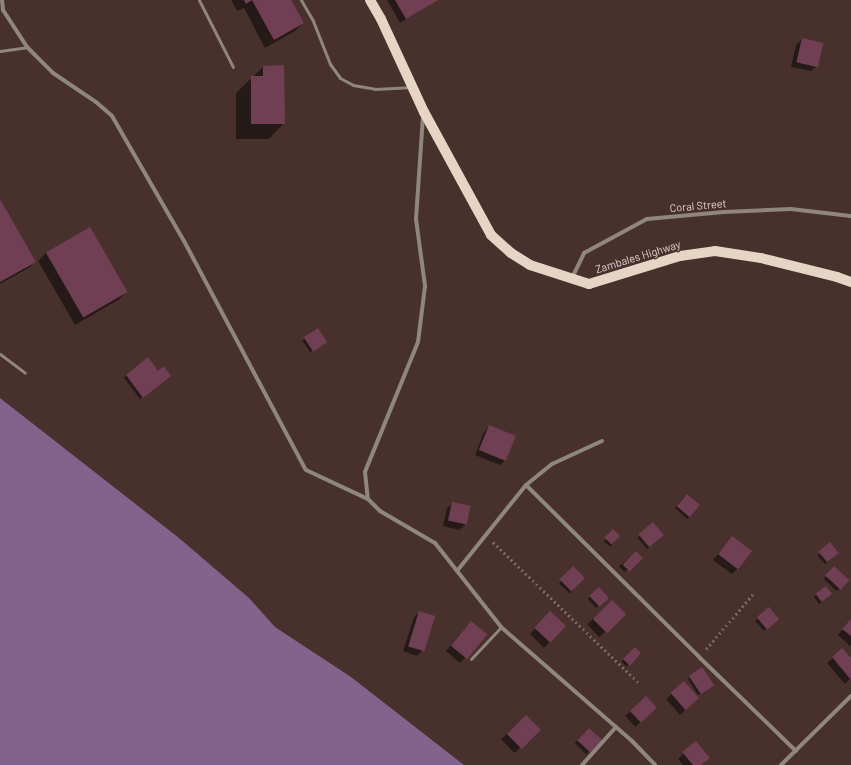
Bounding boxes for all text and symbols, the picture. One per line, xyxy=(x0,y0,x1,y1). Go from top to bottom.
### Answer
street label: Coral Street xyxy=(669,197,727,215)
street label: Zambales Highway xyxy=(594,238,682,276)

